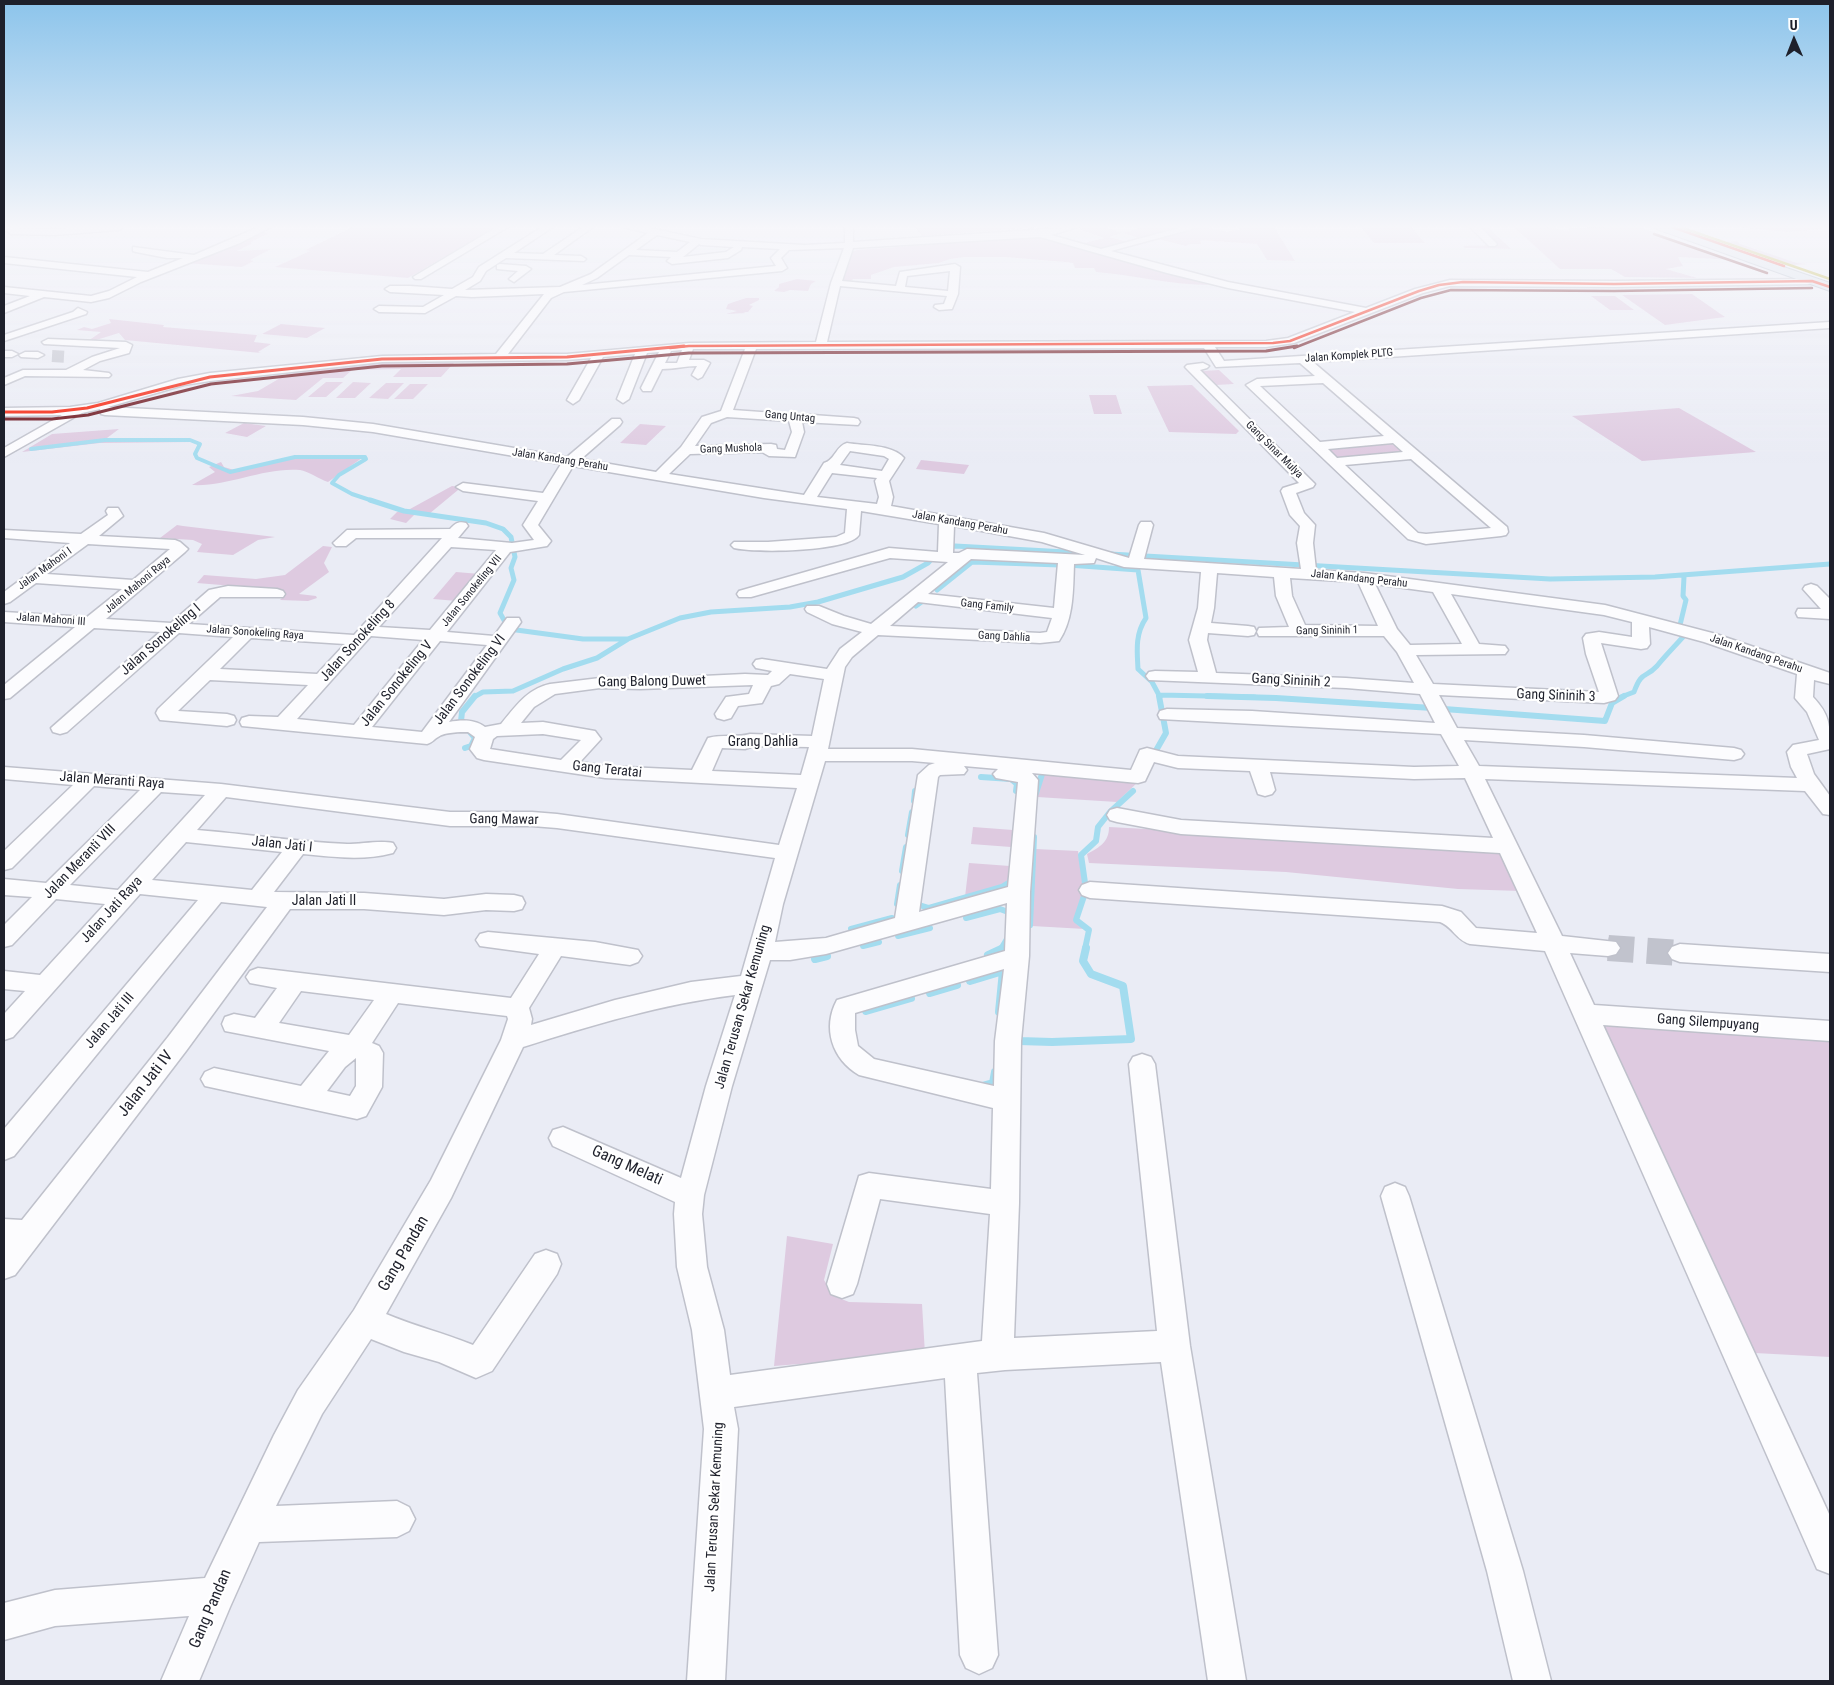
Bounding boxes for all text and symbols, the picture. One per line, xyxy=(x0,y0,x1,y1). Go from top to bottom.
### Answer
north arrow xyxy=(1769,15,1819,65)
text: U xyxy=(1790,17,1798,33)
street label: Jalan Komplek PLTG xyxy=(1304,346,1394,366)
street label: Gang Untag xyxy=(764,408,816,426)
street label: Gang Sinar Mulya xyxy=(1243,419,1305,481)
street label: Gang Mushola xyxy=(700,441,762,457)
street label: Jalan Kandang Perahu xyxy=(511,446,609,474)
street label: Jalan Kandang Perahu xyxy=(911,508,1009,538)
street label: Jalan Mahoni I xyxy=(15,545,75,593)
street label: Jalan Sonokeling VII xyxy=(439,553,505,629)
street label: Jalan Mahoni Raya xyxy=(102,554,174,616)
street label: Jalan Kandang Perahu xyxy=(1310,567,1408,591)
street label: Jalan Sonokeling 8 xyxy=(317,597,399,685)
street label: Gang Family xyxy=(960,597,1014,615)
street label: Jalan Sonokeling I xyxy=(117,601,205,679)
street label: Jalan Mahoni III xyxy=(16,611,86,629)
street label: Jalan Sonokeling Raya xyxy=(206,623,304,643)
street label: Gang Sininih 1 xyxy=(1296,624,1358,638)
street label: Gang Dahlia xyxy=(978,629,1030,645)
street label: Jalan Sonokeling VI xyxy=(431,631,509,729)
street label: Jalan Kandang Perahu xyxy=(1708,632,1804,676)
street label: Jalan Sonokeling V xyxy=(357,638,437,730)
street label: Gang Sininih 2 xyxy=(1251,671,1331,691)
street label: Gang Balong Duwet xyxy=(598,673,706,691)
street label: Gang Sininih 3 xyxy=(1516,686,1596,706)
street label: Grang Dahlia xyxy=(728,734,798,750)
street label: Gang Teratai xyxy=(571,758,643,782)
street label: Jalan Meranti Raya xyxy=(59,769,165,793)
street label: Gang Mawar xyxy=(469,811,539,829)
street label: Jalan Meranti VIII xyxy=(40,821,120,903)
street label: Jalan Jati I xyxy=(251,833,313,857)
street label: Jalan Jati Raya xyxy=(78,873,146,947)
street label: Jalan Jati II xyxy=(292,893,356,909)
street label: Jalan Terusan Sekar Kemuning xyxy=(711,923,775,1091)
street label: Jalan Jati III xyxy=(82,990,138,1052)
street label: Gang Silempuyang xyxy=(1656,1011,1760,1035)
street label: Jalan Jati IV xyxy=(114,1047,178,1121)
street label: Gang Melati xyxy=(588,1142,666,1190)
street label: Gang Pandan xyxy=(375,1213,433,1295)
street label: Jalan Terusan Sekar Kemuning xyxy=(702,1422,728,1592)
street label: Gang Pandan xyxy=(186,1567,236,1651)

